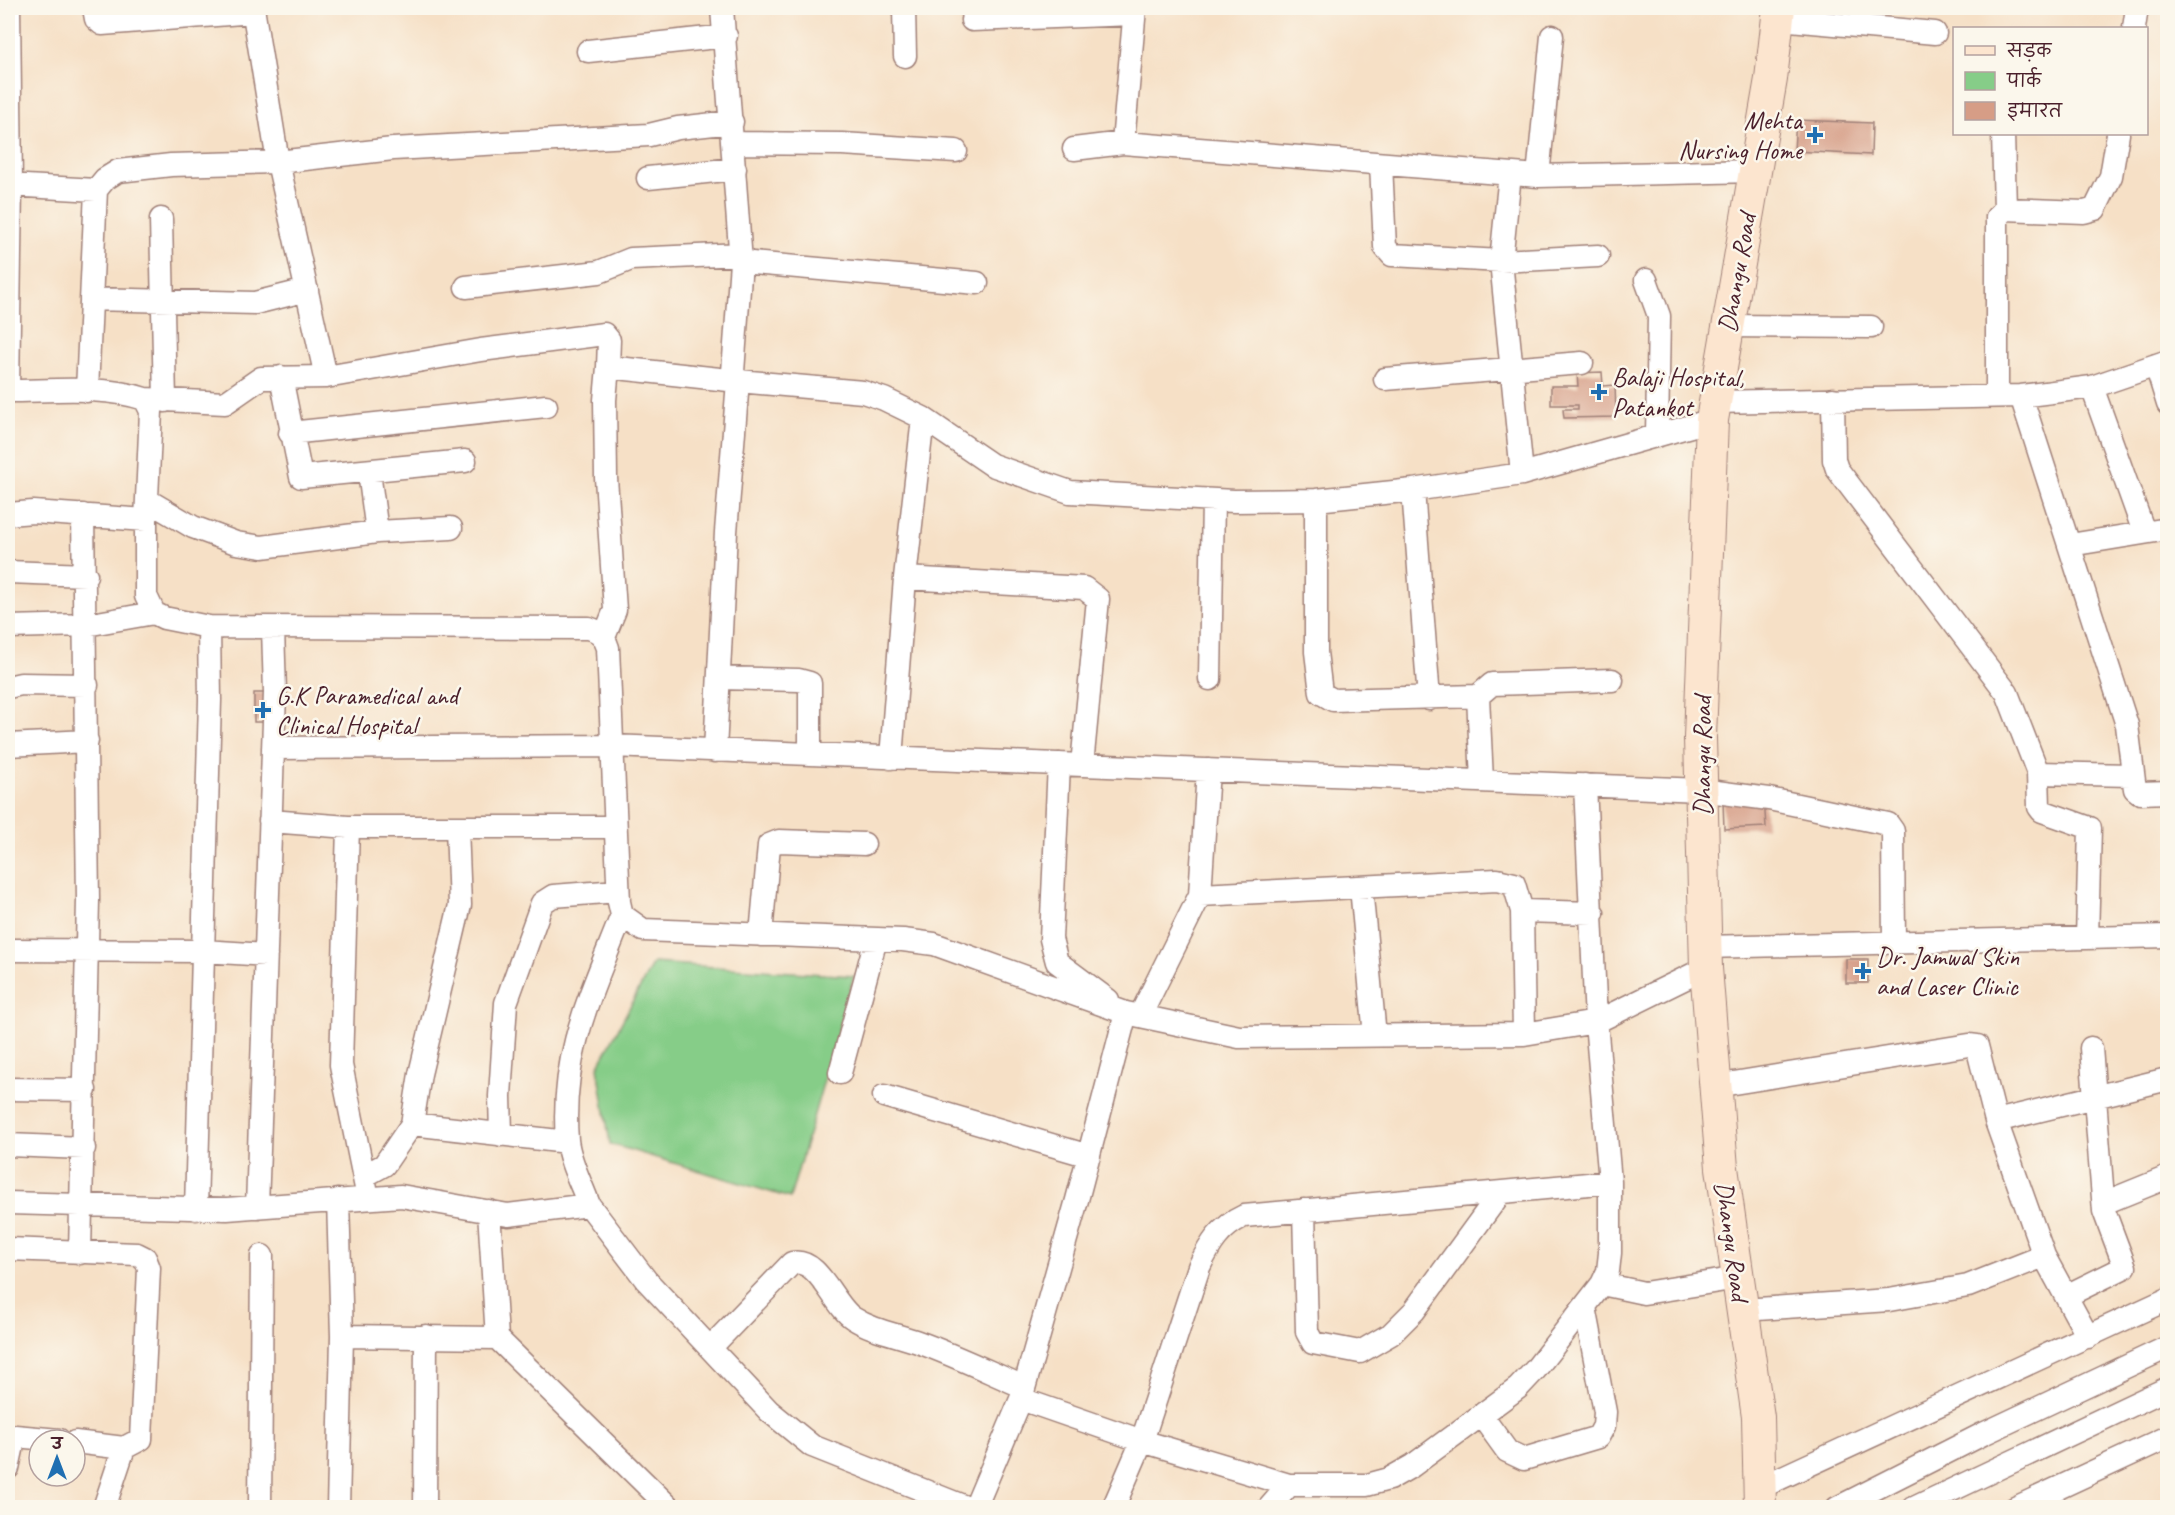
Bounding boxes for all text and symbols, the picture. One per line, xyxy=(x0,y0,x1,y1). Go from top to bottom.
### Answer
legend xyxy=(1953,27,2148,135)
text: सड़क xyxy=(2006,40,2052,62)
text: पार्क xyxy=(2006,67,2042,92)
text: इमारत xyxy=(2007,100,2063,122)
place label: Mehta Nursing Home xyxy=(1678,104,1805,167)
marker: Mehta Nursing Home xyxy=(1806,126,1824,144)
street label: Dhangu Road xyxy=(1710,207,1764,335)
place label: Balaji Hospital, Patankot xyxy=(1612,361,1744,424)
marker: Balaji Hospital, Patankot xyxy=(1590,383,1608,401)
place label: G.K Paramedical and Clinical Hospital xyxy=(276,679,462,742)
street label: Dhangu Road xyxy=(1686,692,1719,816)
marker: G.K Paramedical and Clinical Hospital xyxy=(254,701,272,719)
place label: Dr. Jamwal Skin and Laser Clinic xyxy=(1876,940,2020,1003)
marker: Dr. Jamwal Skin and Laser Clinic xyxy=(1854,962,1872,980)
street label: Dhangu Road xyxy=(1707,1179,1757,1306)
north arrow xyxy=(27,1428,87,1488)
text: उ xyxy=(50,1434,64,1454)

